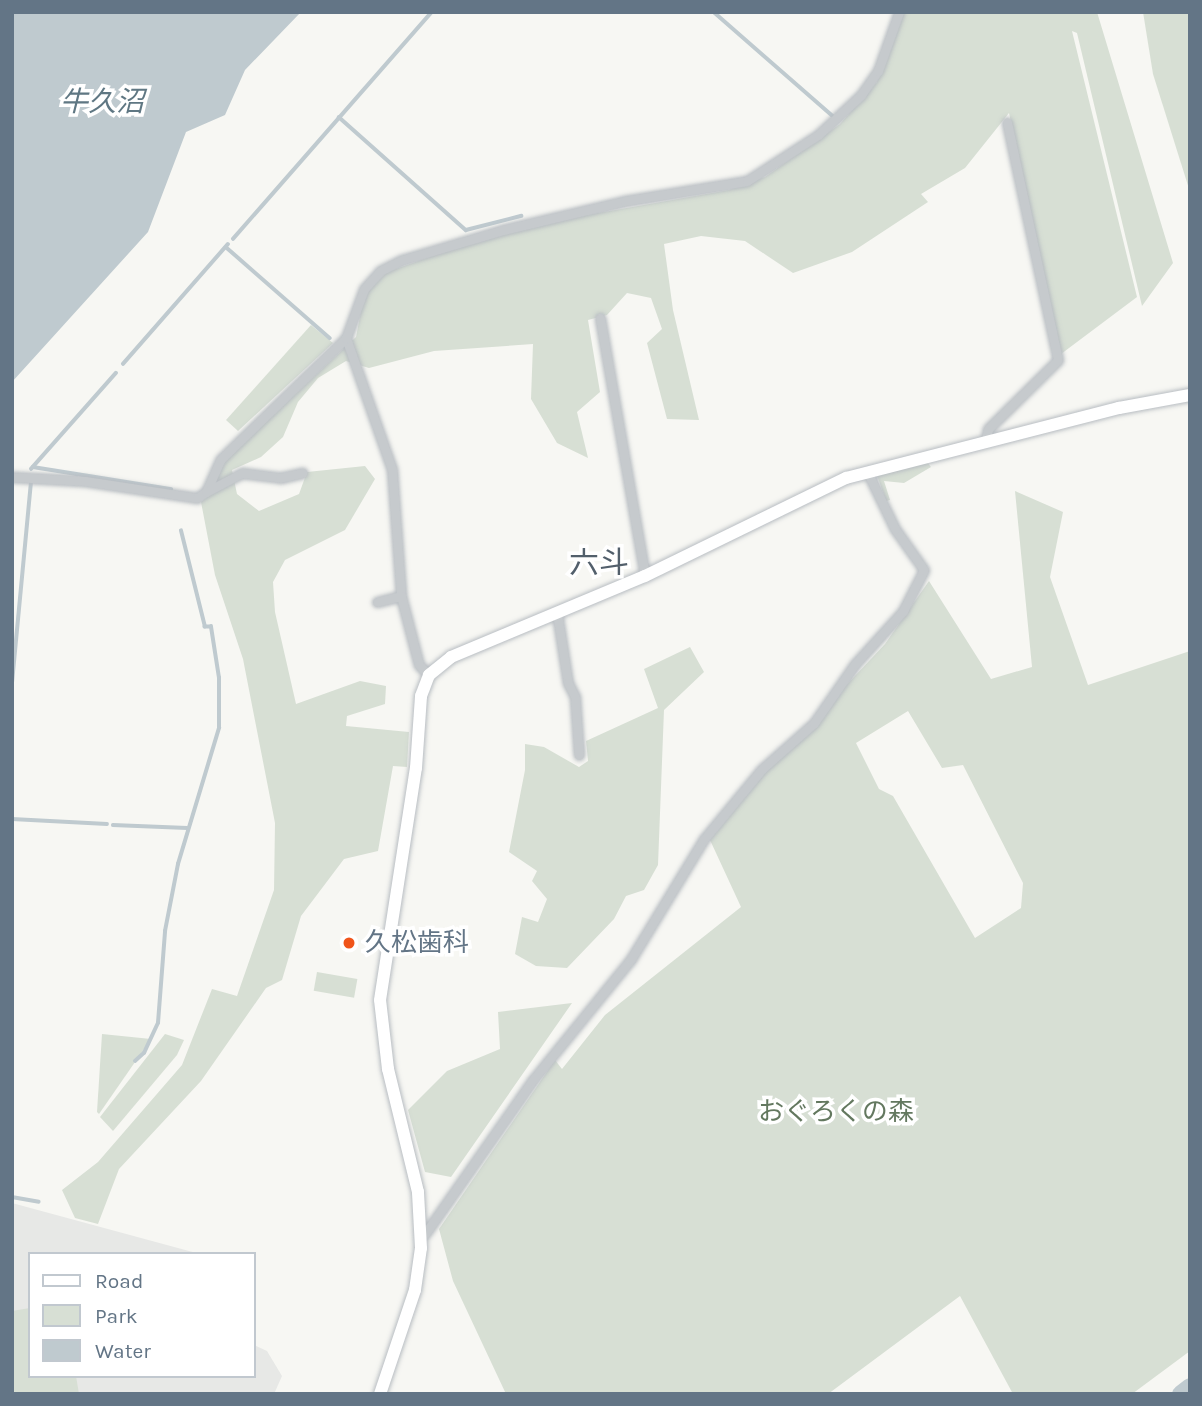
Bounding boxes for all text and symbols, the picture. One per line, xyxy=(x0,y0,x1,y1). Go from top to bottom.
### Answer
water label: 牛久沼 xyxy=(60,85,144,119)
district label: 六斗 xyxy=(569,545,629,581)
place label: 久松歯科 xyxy=(365,927,469,959)
marker: 久松歯科 xyxy=(339,933,359,953)
park label: おぐろくの森 xyxy=(758,1096,914,1128)
legend xyxy=(28,1252,256,1378)
text: Road xyxy=(95,1269,143,1293)
text: Park xyxy=(95,1304,138,1328)
text: Water xyxy=(95,1339,151,1363)

